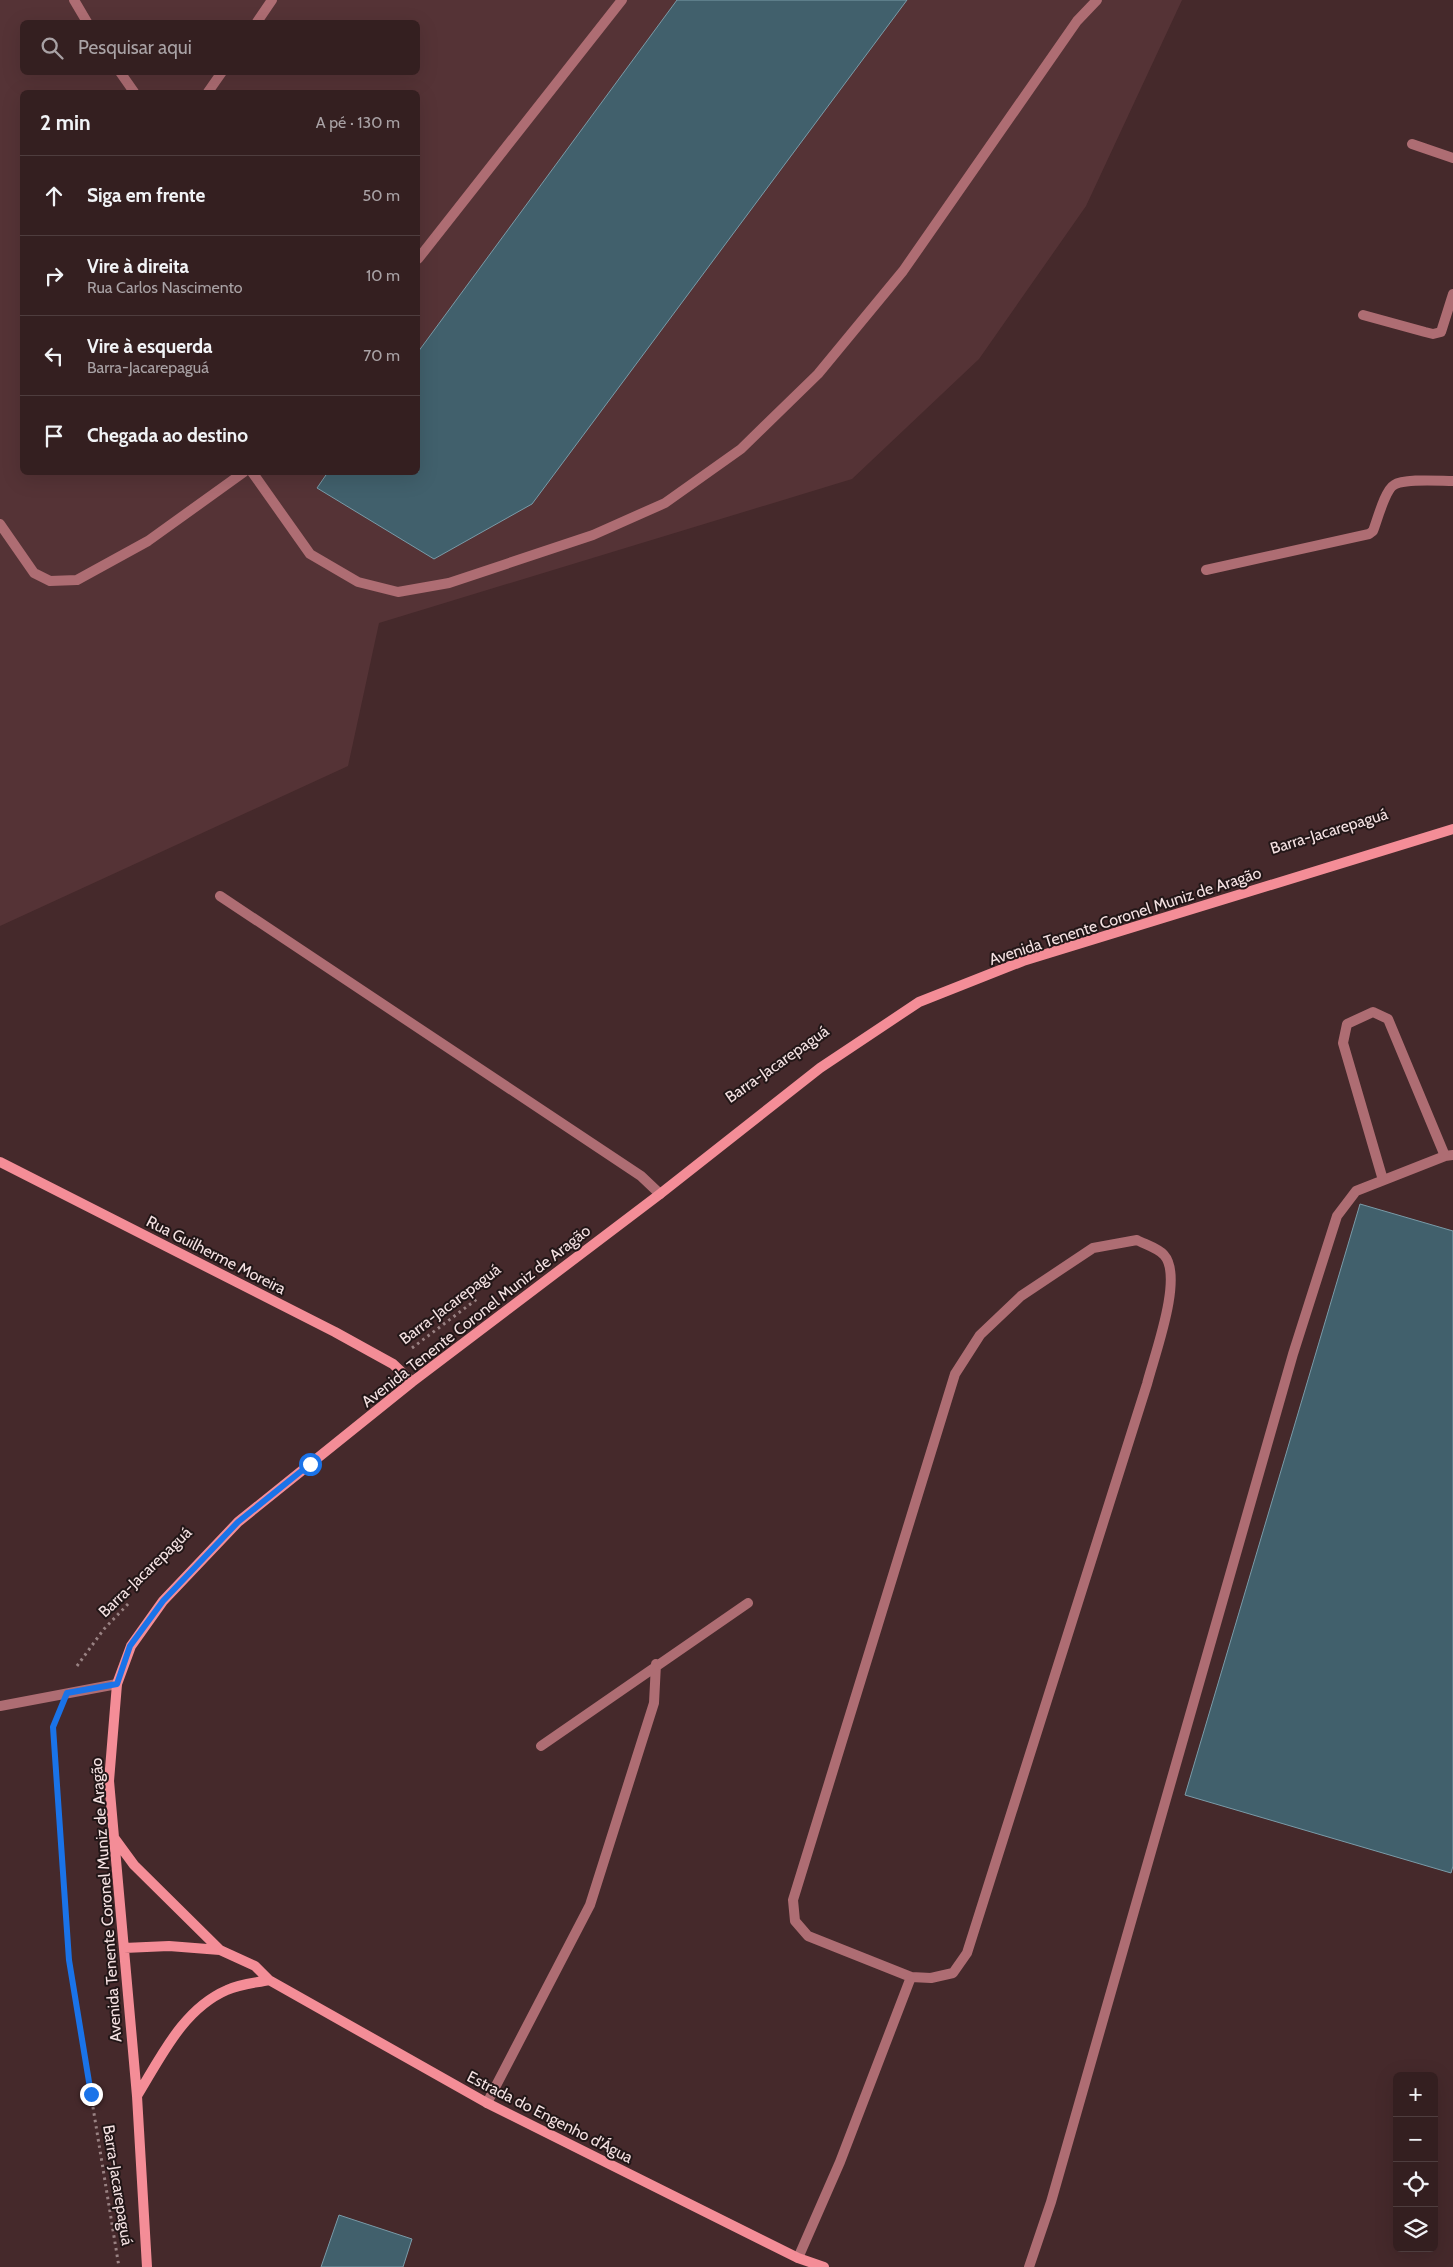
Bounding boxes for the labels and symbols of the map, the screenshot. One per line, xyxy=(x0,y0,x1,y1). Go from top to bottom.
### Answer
street label: Barra-Jacarepaguá xyxy=(1268,804,1390,858)
street label: Avenida Tenente Coronel Muniz de Aragão xyxy=(986,863,1264,969)
street label: Barra-Jacarepaguá xyxy=(722,1021,833,1107)
street label: Rua Guilherme Moreira xyxy=(143,1212,289,1298)
street label: Avenida Tenente Coronel Muniz de Aragão xyxy=(358,1221,594,1411)
street label: Barra-Jacarepaguá xyxy=(396,1260,505,1348)
route start xyxy=(299,1453,322,1476)
street label: Barra-Jacarepaguá xyxy=(95,1523,196,1621)
street label: Avenida Tenente Coronel Muniz de Aragão xyxy=(87,1757,125,2043)
street label: Estrada do Engenho d'Água xyxy=(464,2067,636,2167)
route end xyxy=(80,2083,103,2106)
street label: Barra-Jacarepaguá xyxy=(99,2123,137,2247)

